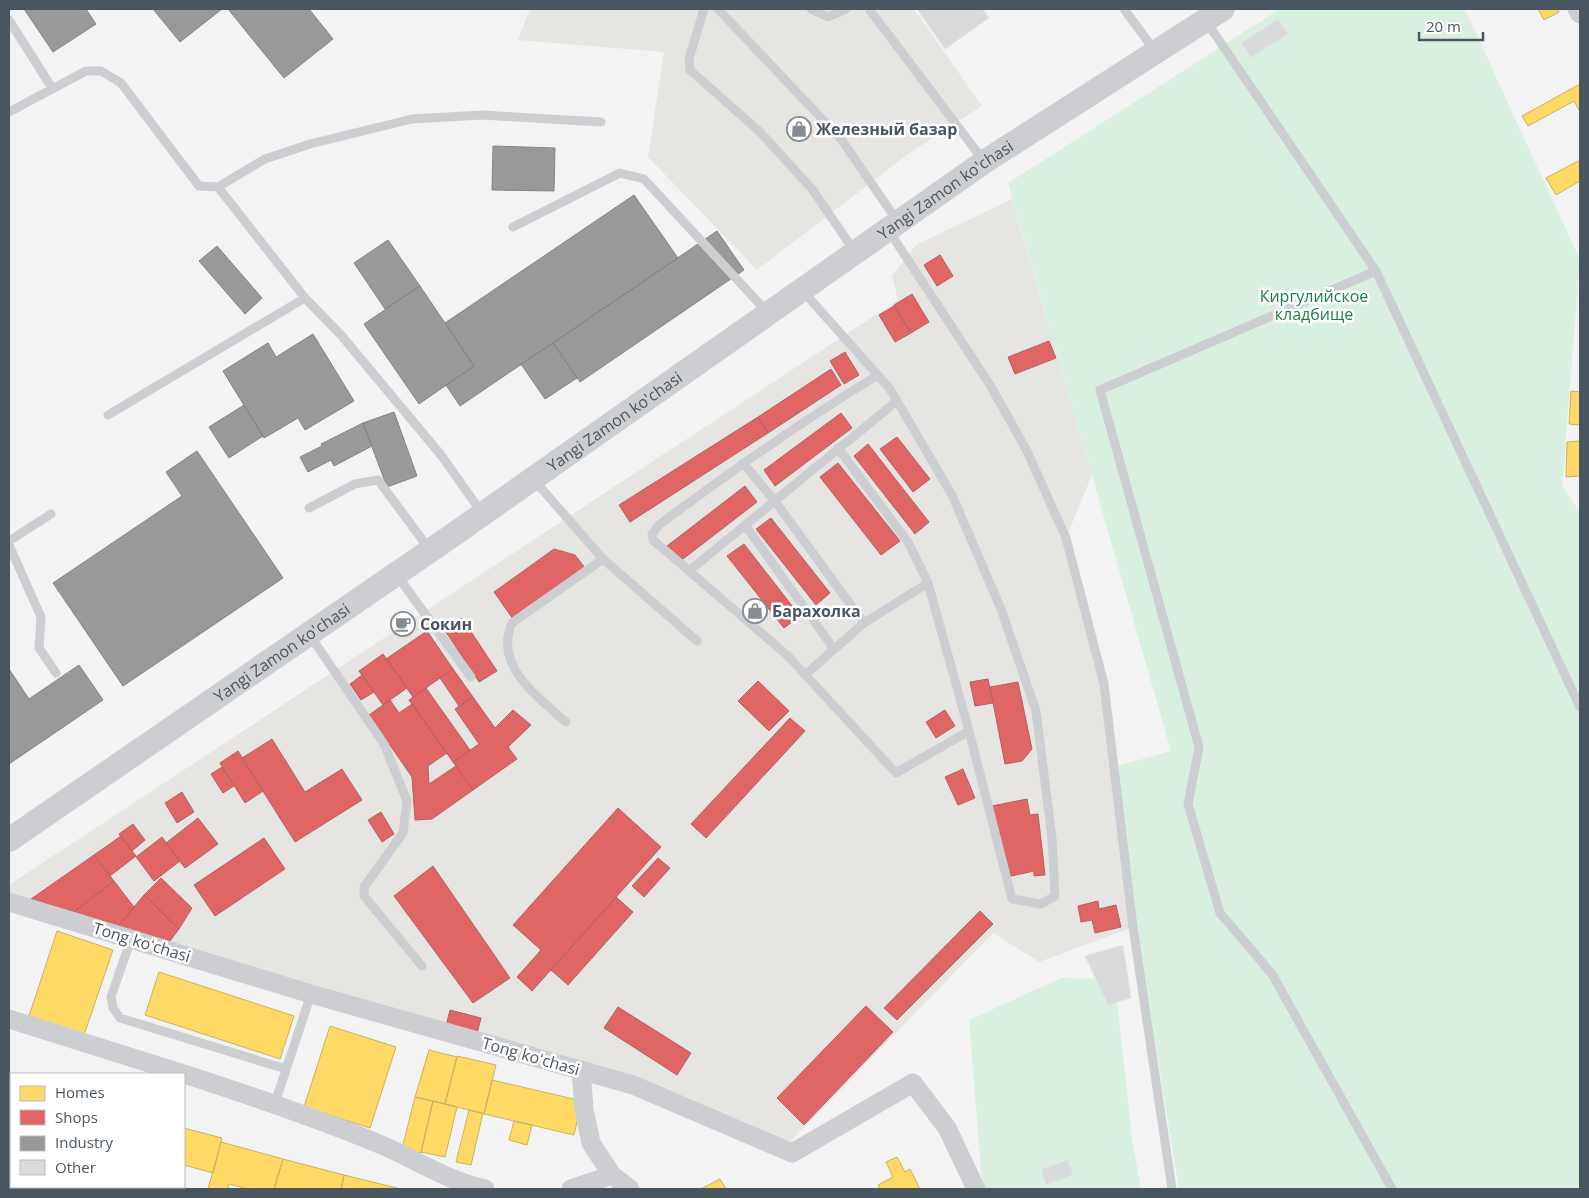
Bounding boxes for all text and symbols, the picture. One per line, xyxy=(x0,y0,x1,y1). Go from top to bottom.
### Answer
scale bar xyxy=(1419,10,1483,42)
text: 20 m xyxy=(1426,16,1461,36)
shop icon: Железный базар xyxy=(786,116,812,142)
place label: Железный базар xyxy=(816,118,957,140)
street label: Yangi Zamon ko'chasi xyxy=(873,135,1017,244)
park label: Киргулийское кладбище xyxy=(1260,285,1368,325)
street label: Yangi Zamon ko'chasi xyxy=(542,366,686,477)
street label: Yangi Zamon ko'chasi xyxy=(209,598,354,707)
shop icon: Барахолка xyxy=(742,598,768,624)
place label: Барахолка xyxy=(772,600,861,622)
cafe icon: Сокин xyxy=(390,611,416,637)
place label: Сокин xyxy=(420,613,472,635)
street label: Tong koʻchasi xyxy=(91,917,193,967)
street label: Tong koʻchasi xyxy=(480,1032,582,1080)
legend xyxy=(10,1073,185,1188)
text: Homes xyxy=(55,1082,105,1102)
text: Shops xyxy=(55,1107,98,1127)
text: Industry xyxy=(55,1132,113,1152)
text: Other xyxy=(55,1157,96,1177)

